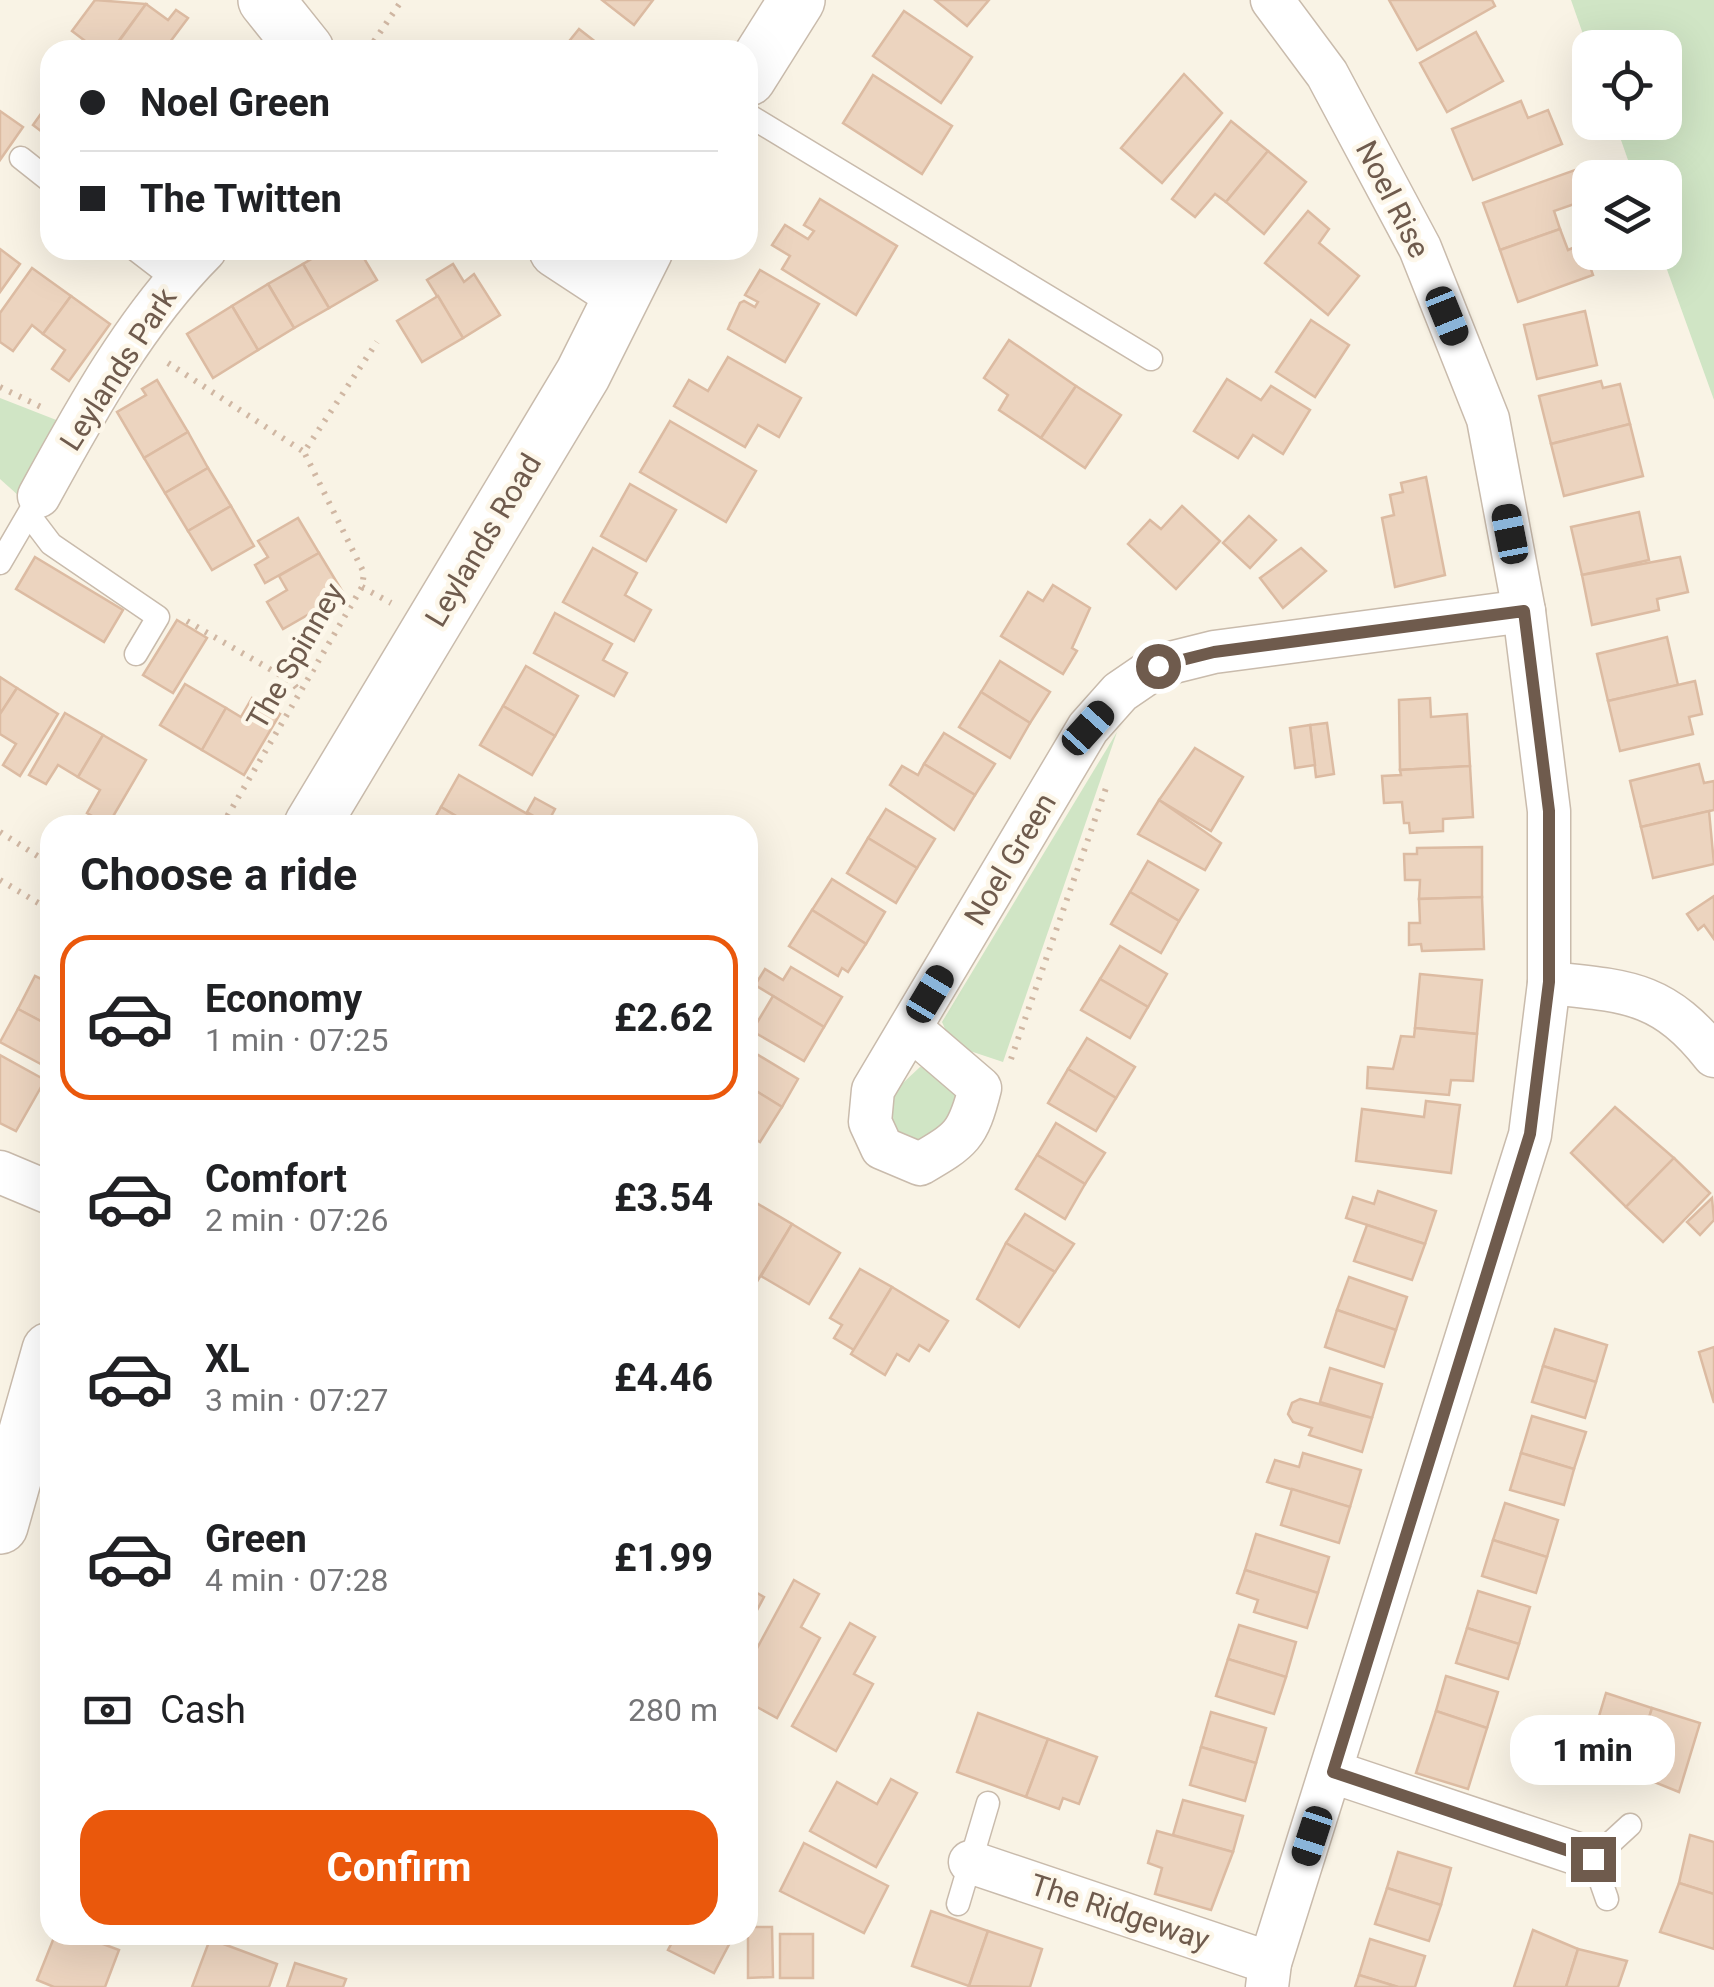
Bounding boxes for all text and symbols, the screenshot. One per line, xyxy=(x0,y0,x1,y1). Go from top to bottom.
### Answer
map controls xyxy=(1572,30,1682,270)
button: locate xyxy=(1572,30,1682,140)
text: Noel Green xyxy=(140,81,330,125)
street label: Noel Rise xyxy=(1349,135,1437,263)
button: layers xyxy=(1572,160,1682,270)
text: The Twitten xyxy=(140,177,342,221)
street label: Leylands Park xyxy=(53,281,184,457)
car xyxy=(1422,283,1472,349)
street label: Leylands Road xyxy=(418,447,548,633)
car xyxy=(1490,502,1530,566)
street label: The Spinney xyxy=(239,577,351,735)
route start xyxy=(1136,644,1181,689)
car xyxy=(1057,696,1119,760)
street label: Noel Green xyxy=(957,787,1063,931)
text: Choose a ride xyxy=(80,848,357,901)
car xyxy=(902,961,958,1027)
icon: car xyxy=(85,973,175,1063)
text: Economy xyxy=(205,977,362,1021)
text: £2.62 xyxy=(614,996,713,1040)
text: 1 min · 07:25 xyxy=(205,1021,388,1059)
icon: car xyxy=(85,1153,175,1243)
text: Comfort xyxy=(205,1157,347,1201)
text: £3.54 xyxy=(614,1176,713,1220)
text: 2 min · 07:26 xyxy=(205,1201,388,1239)
icon: car xyxy=(85,1333,175,1423)
text: XL xyxy=(205,1337,250,1381)
text: £4.46 xyxy=(614,1356,713,1400)
text: 3 min · 07:27 xyxy=(205,1381,388,1419)
icon: car xyxy=(85,1513,175,1603)
text: Green xyxy=(205,1517,307,1561)
text: £1.99 xyxy=(614,1536,713,1580)
text: 4 min · 07:28 xyxy=(205,1561,388,1599)
icon: cash xyxy=(80,1683,135,1738)
text: Cash xyxy=(160,1688,246,1732)
text: 280 m xyxy=(628,1691,718,1729)
callout: 1 min xyxy=(1510,1714,1676,1784)
text: 1 min xyxy=(1552,1731,1633,1769)
car xyxy=(1288,1803,1336,1869)
button: Confirm xyxy=(80,1810,718,1925)
route end xyxy=(1571,1837,1616,1882)
street label: The Ridgeway xyxy=(1026,1867,1214,1957)

